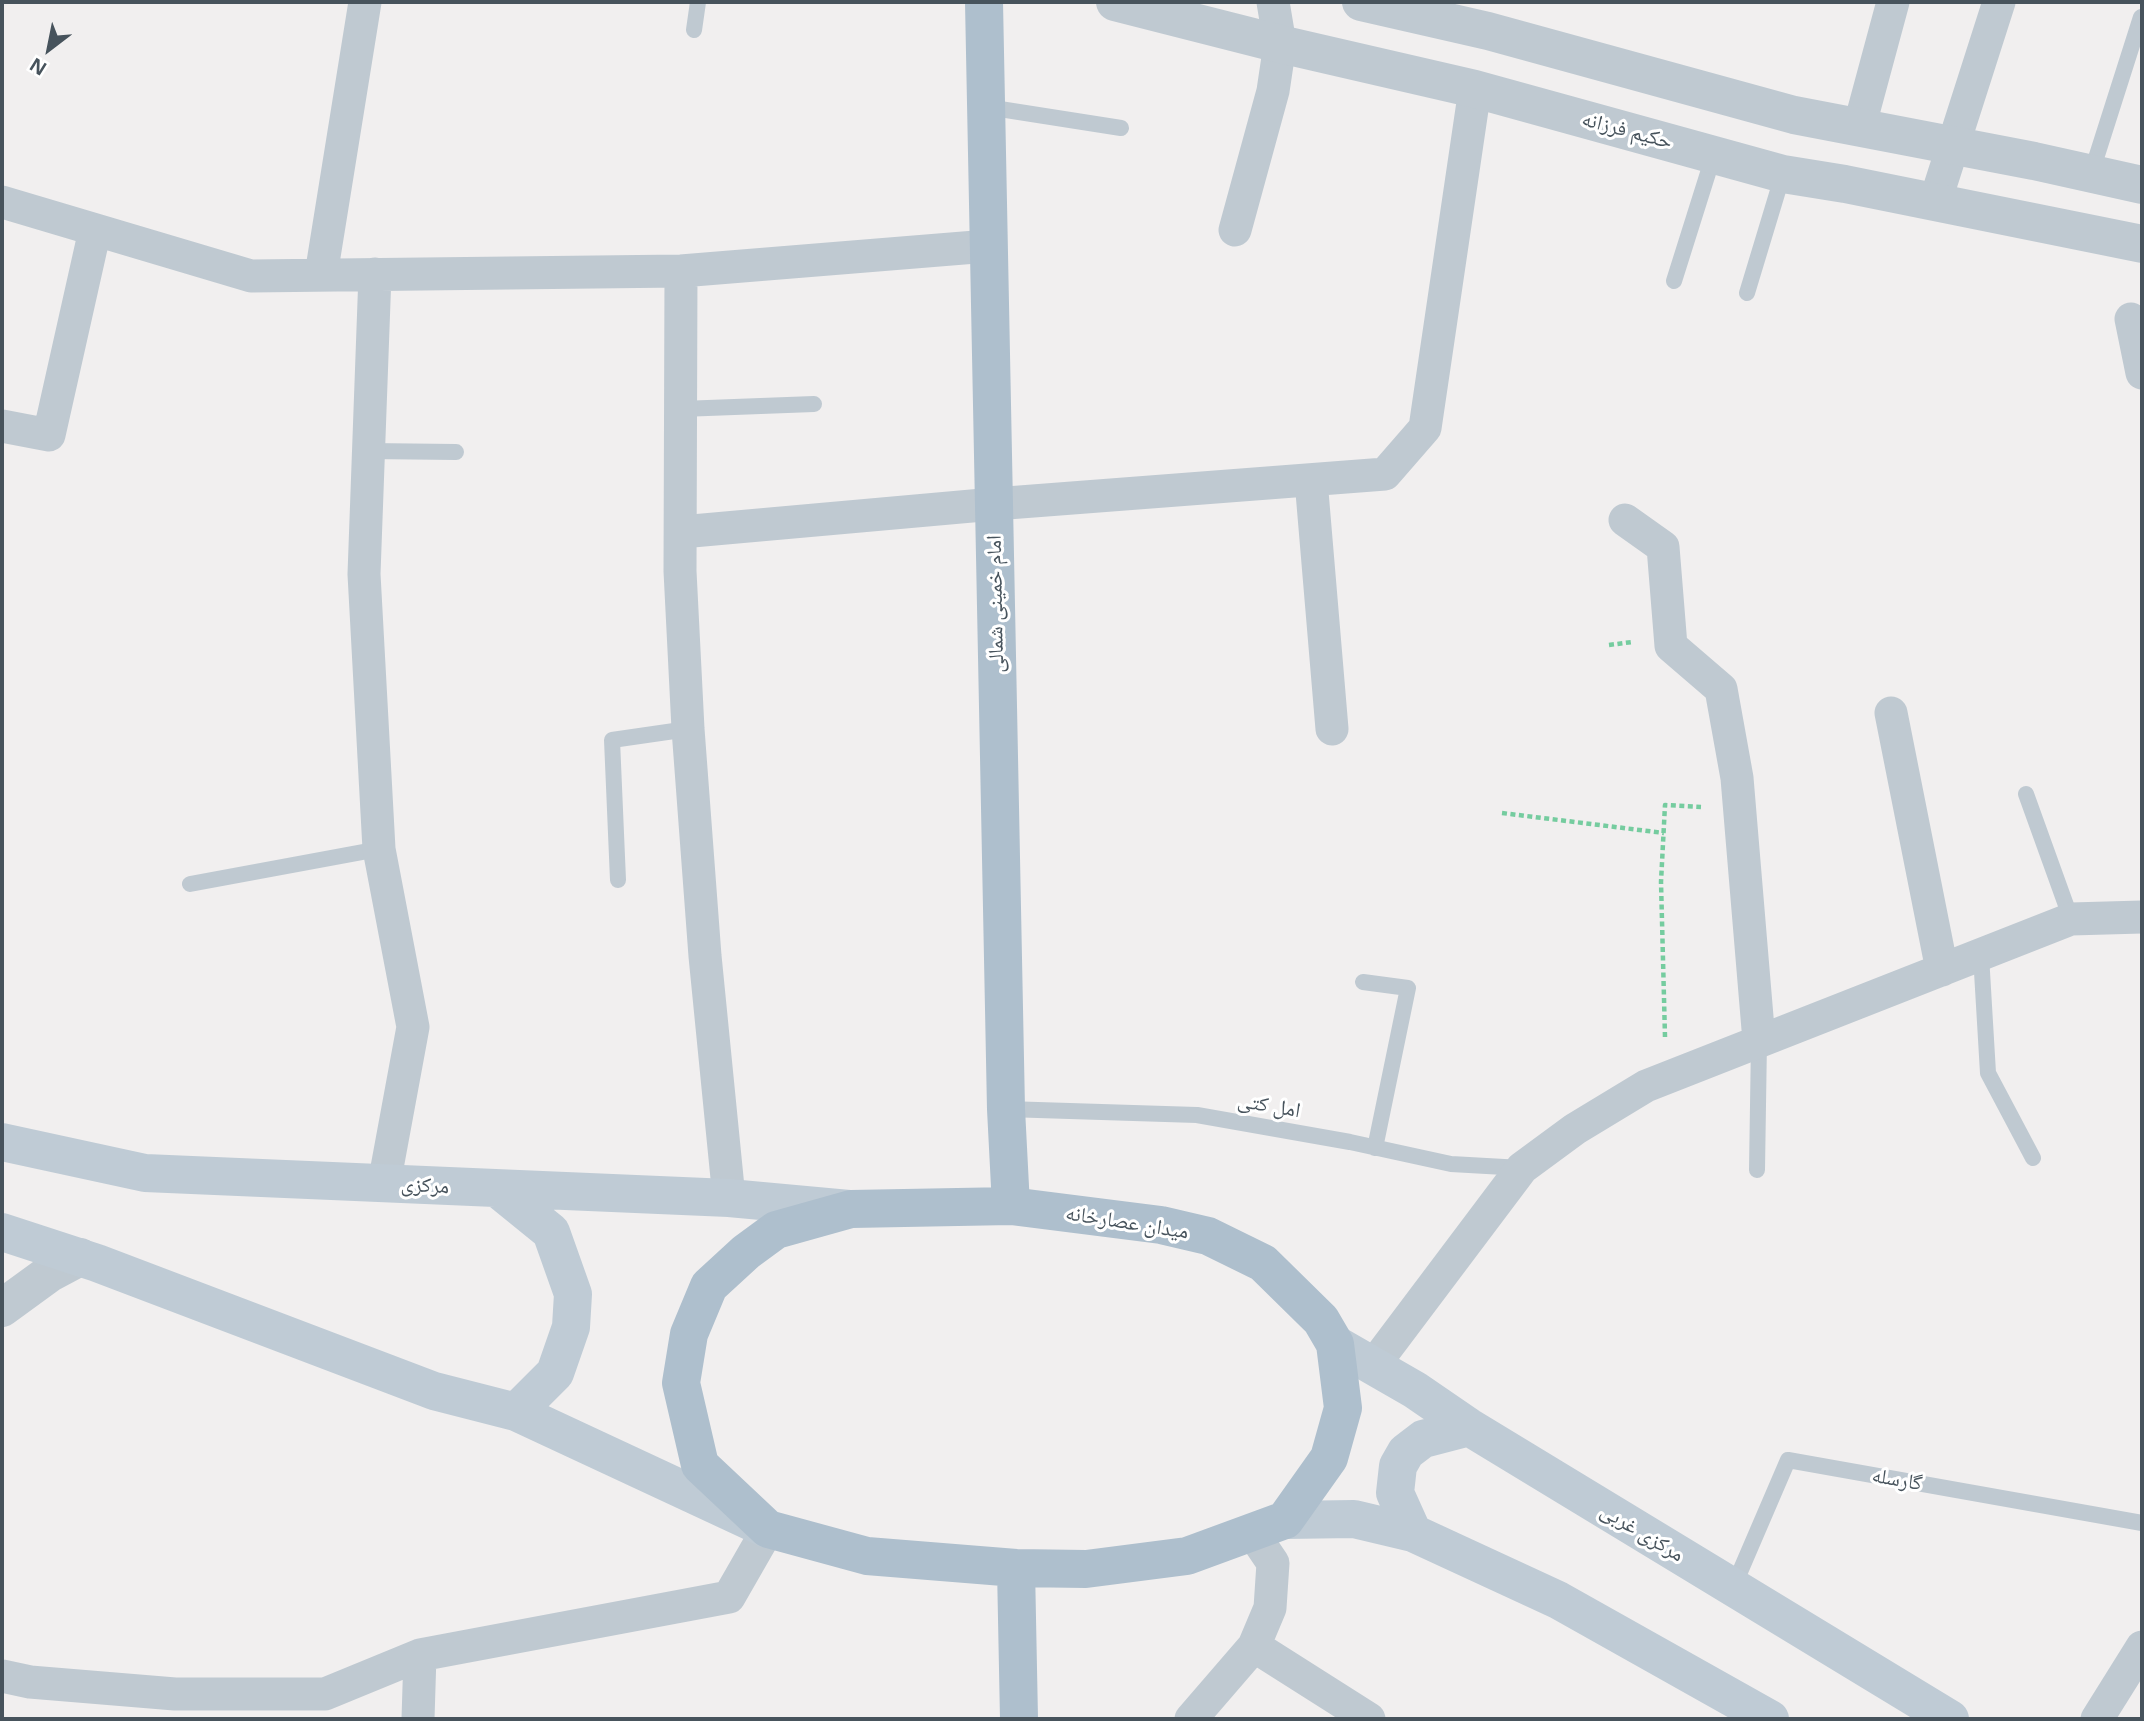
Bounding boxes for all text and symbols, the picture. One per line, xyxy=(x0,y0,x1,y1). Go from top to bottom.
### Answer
north arrow xyxy=(14,14,84,84)
text: N xyxy=(24,52,51,82)
street label: حکیم فرزانه xyxy=(1579,107,1675,155)
street label: امام خمینی شمالی xyxy=(982,535,1010,673)
street label: امل کتی xyxy=(1236,1088,1302,1124)
street label: مرکزی xyxy=(400,1172,450,1200)
street label: میدان عصارخانه xyxy=(1064,1201,1190,1245)
street label: گارسله xyxy=(1870,1463,1924,1497)
street label: مرکزی غربی xyxy=(1596,1498,1688,1568)

